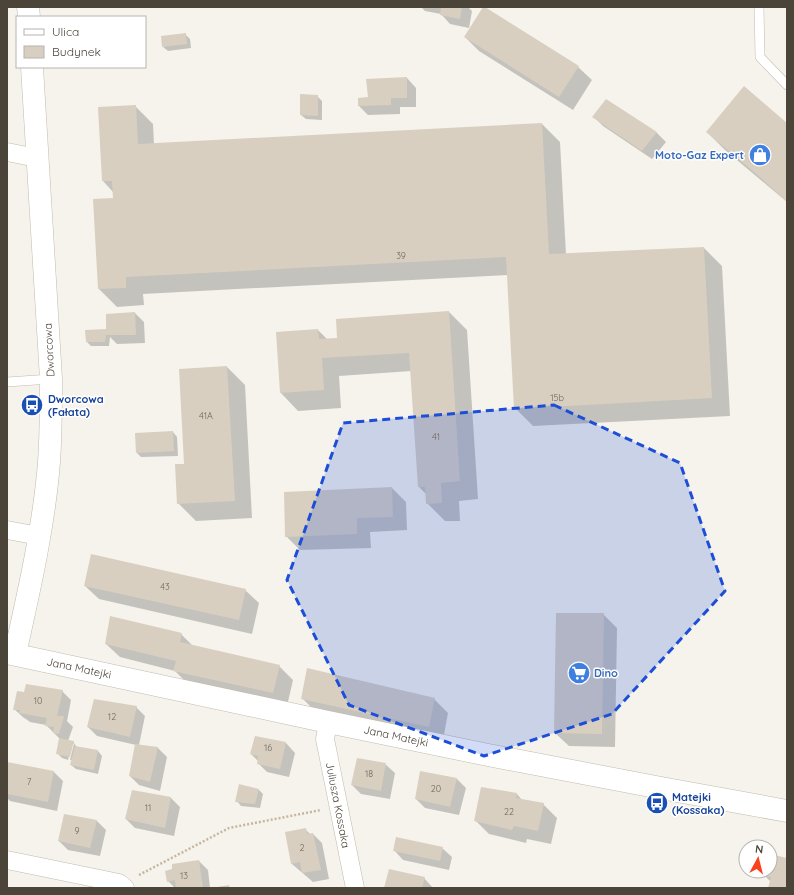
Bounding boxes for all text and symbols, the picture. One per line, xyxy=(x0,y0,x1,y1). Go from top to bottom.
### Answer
legend xyxy=(16,16,146,68)
text: Ulica xyxy=(52,24,79,39)
text: Budynek xyxy=(52,44,101,59)
shop icon: Moto-Gaz Expert xyxy=(747,142,773,168)
place label: Moto-Gaz Expert xyxy=(655,148,744,162)
house number: 39 xyxy=(396,250,406,261)
street label: Dworcowa xyxy=(41,323,57,377)
bus stop icon: Dworcowa (Fałata) xyxy=(19,392,45,418)
place label: Dworcowa (Fałata) xyxy=(48,392,104,419)
house number: 15b xyxy=(550,392,564,403)
house number: 41A xyxy=(199,410,213,421)
house number: 41 xyxy=(432,431,440,442)
house number: 43 xyxy=(160,581,170,592)
street label: Jana Matejki xyxy=(45,654,113,682)
supermarket icon: Dino xyxy=(566,660,592,686)
place label: Dino xyxy=(594,666,618,680)
house number: 10 xyxy=(34,695,42,706)
house number: 12 xyxy=(108,711,116,722)
street label: Jana Matejki xyxy=(362,722,430,750)
house number: 16 xyxy=(264,742,272,753)
street label: Juliusza Kossaka xyxy=(323,761,353,849)
house number: 18 xyxy=(365,768,373,779)
house number: 7 xyxy=(27,776,32,787)
house number: 20 xyxy=(431,783,441,794)
bus stop icon: Matejki (Kossaka) xyxy=(644,790,670,816)
place label: Matejki (Kossaka) xyxy=(672,790,724,817)
house number: 11 xyxy=(145,802,151,813)
house number: 22 xyxy=(504,806,514,817)
house number: 9 xyxy=(74,825,80,836)
north arrow xyxy=(738,839,778,879)
house number: 2 xyxy=(300,842,305,853)
text: N xyxy=(754,842,764,857)
house number: 13 xyxy=(180,870,188,881)

